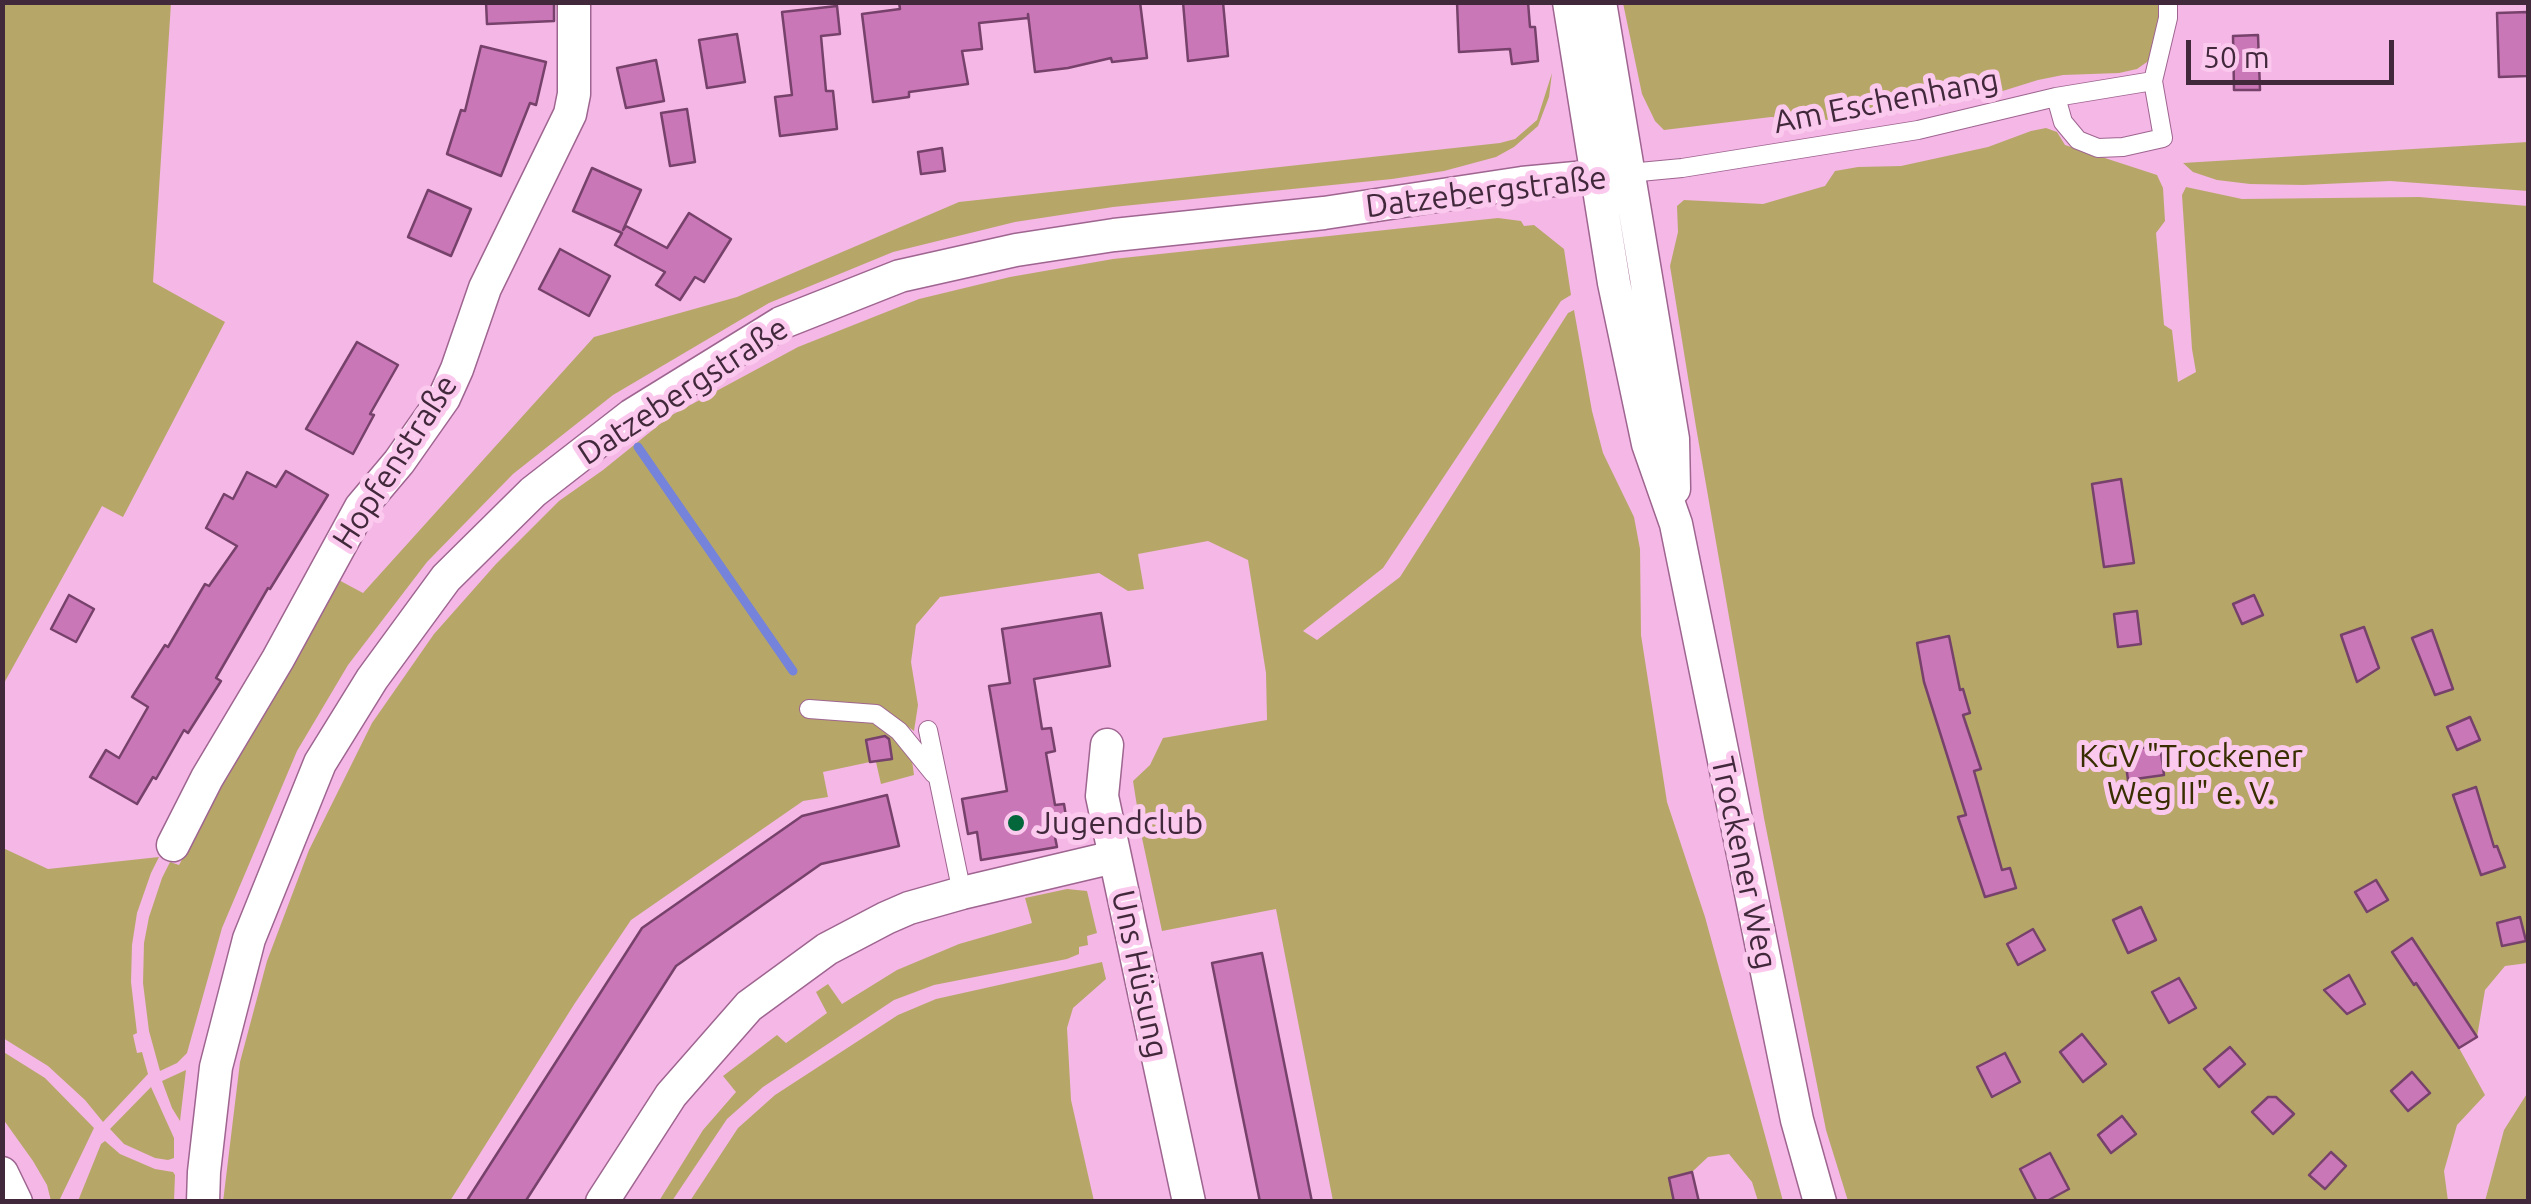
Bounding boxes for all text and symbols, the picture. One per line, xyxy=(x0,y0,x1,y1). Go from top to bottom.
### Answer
scale bar xyxy=(2191,20,2398,82)
text: 50 m xyxy=(2203,40,2270,74)
street label: Am Eschenhang xyxy=(1770,60,2002,142)
street label: Datzebergstraße xyxy=(1363,158,1609,226)
street label: Datzebergstraße xyxy=(571,309,795,473)
street label: Hopfenstraße xyxy=(324,368,466,556)
park label: KGV "Trockener Weg II" e. V. xyxy=(2079,737,2303,812)
street label: Trockener Weg xyxy=(1703,753,1785,973)
place label: Jugendclub xyxy=(1036,804,1203,842)
marker: Jugendclub xyxy=(1005,812,1027,834)
street label: Uns Hüsung xyxy=(1103,886,1177,1062)

